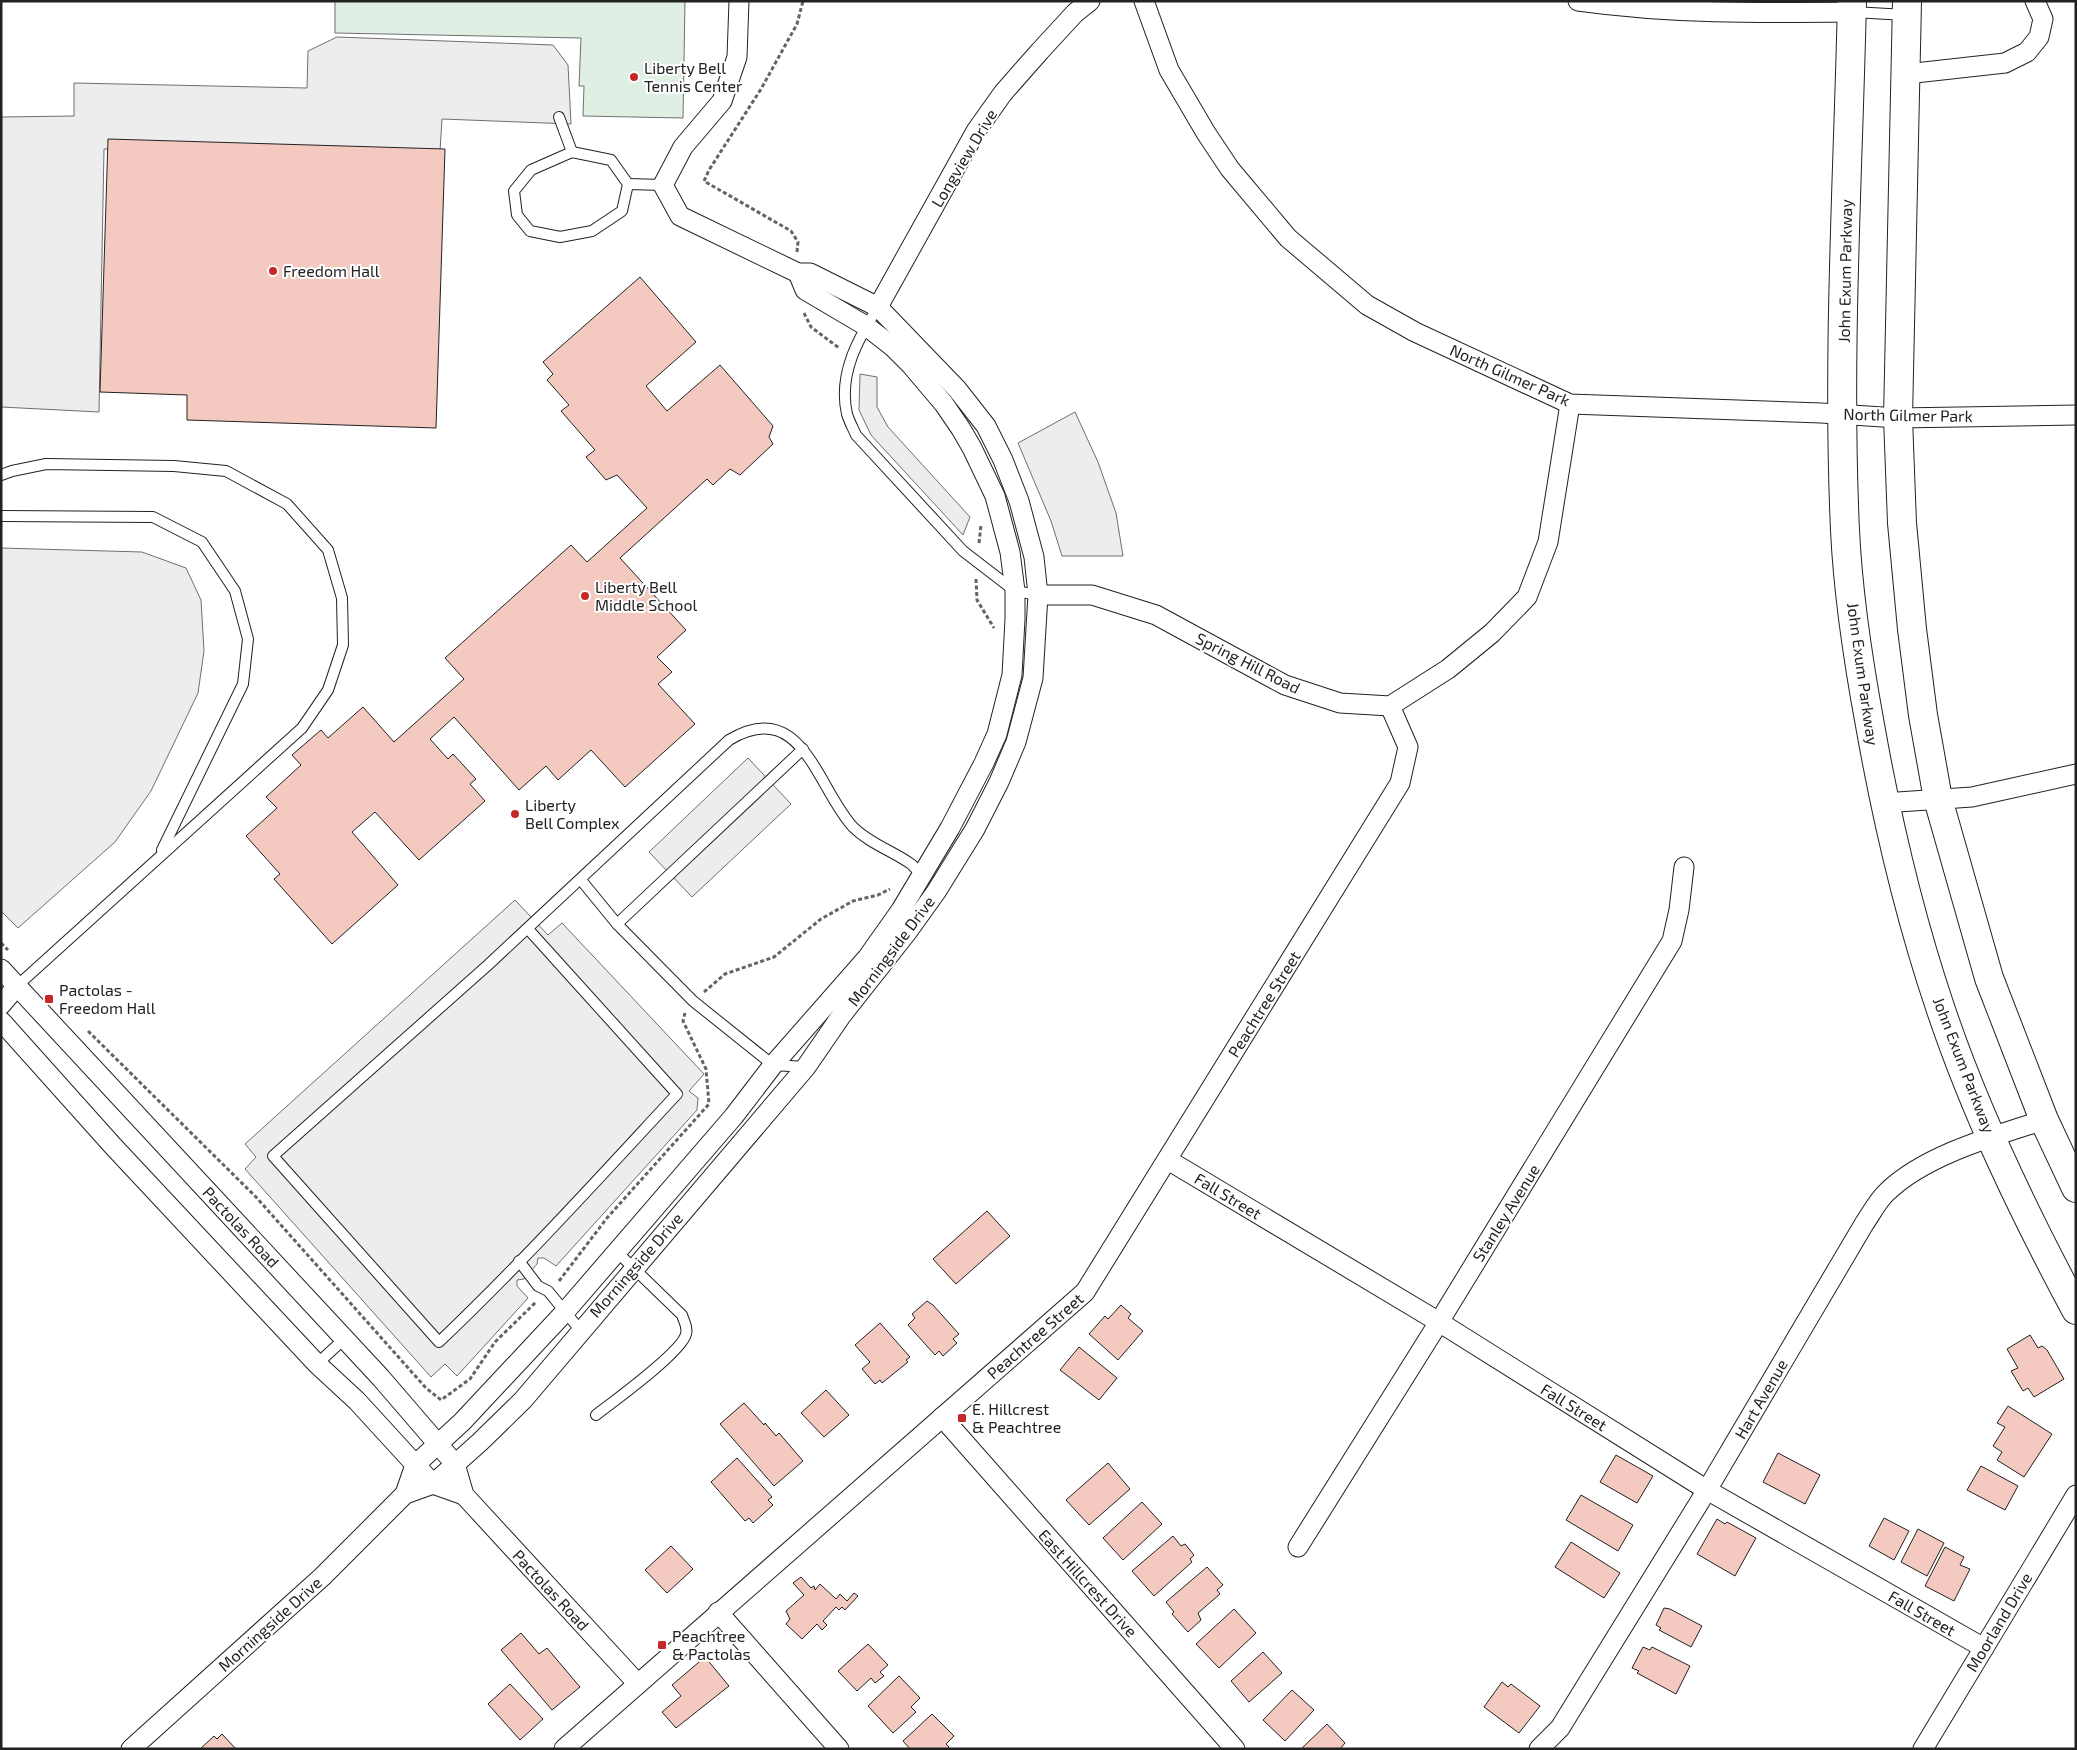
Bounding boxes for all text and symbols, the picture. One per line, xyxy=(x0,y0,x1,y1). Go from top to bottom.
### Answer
place label: Liberty Bell Tennis Center xyxy=(644,58,743,95)
marker: Liberty Bell Tennis Center xyxy=(628,71,640,83)
street label: Longview Drive xyxy=(927,105,1000,210)
street label: John Exum Parkway xyxy=(1834,198,1855,343)
place label: Freedom Hall xyxy=(283,261,380,280)
marker: Freedom Hall xyxy=(267,265,279,277)
street label: North Gilmer Park xyxy=(1447,340,1573,410)
street label: North Gilmer Park xyxy=(1843,404,1973,425)
place label: Liberty Bell Middle School xyxy=(595,577,698,614)
marker: Liberty Bell Middle School xyxy=(579,590,591,602)
street label: John Exum Parkway xyxy=(1844,601,1883,747)
street label: Spring Hill Road xyxy=(1193,628,1304,697)
place label: Liberty Bell Complex xyxy=(525,795,620,832)
marker: Liberty Bell Complex xyxy=(509,808,521,820)
street label: Morningside Drive xyxy=(843,892,938,1009)
street label: Peachtree Street xyxy=(1223,947,1304,1060)
place label: Pactolas - Freedom Hall xyxy=(59,980,156,1017)
marker: Pactolas - Freedom Hall xyxy=(43,993,55,1005)
street label: John Exum Parkway xyxy=(1930,994,1999,1136)
street label: Stanley Avenue xyxy=(1468,1161,1543,1265)
street label: Fall Street xyxy=(1192,1168,1265,1223)
street label: Pactolas Road xyxy=(199,1182,284,1271)
street label: Morningside Drive xyxy=(585,1208,686,1321)
street label: Peachtree Street xyxy=(983,1289,1087,1383)
street label: Hart Avenue xyxy=(1730,1356,1791,1442)
street label: Fall Street xyxy=(1538,1379,1611,1434)
place label: E. Hillcrest & Peachtree xyxy=(972,1399,1061,1436)
marker: E. Hillcrest & Peachtree xyxy=(956,1412,968,1424)
street label: East Hillcrest Drive xyxy=(1035,1525,1142,1640)
street label: Pactolas Road xyxy=(509,1545,594,1634)
street label: Moorland Drive xyxy=(1962,1569,2036,1675)
street label: Morningside Drive xyxy=(214,1572,325,1675)
street label: Fall Street xyxy=(1885,1586,1959,1639)
place label: Peachtree & Pactolas xyxy=(672,1626,751,1663)
marker: Peachtree & Pactolas xyxy=(656,1639,668,1651)

